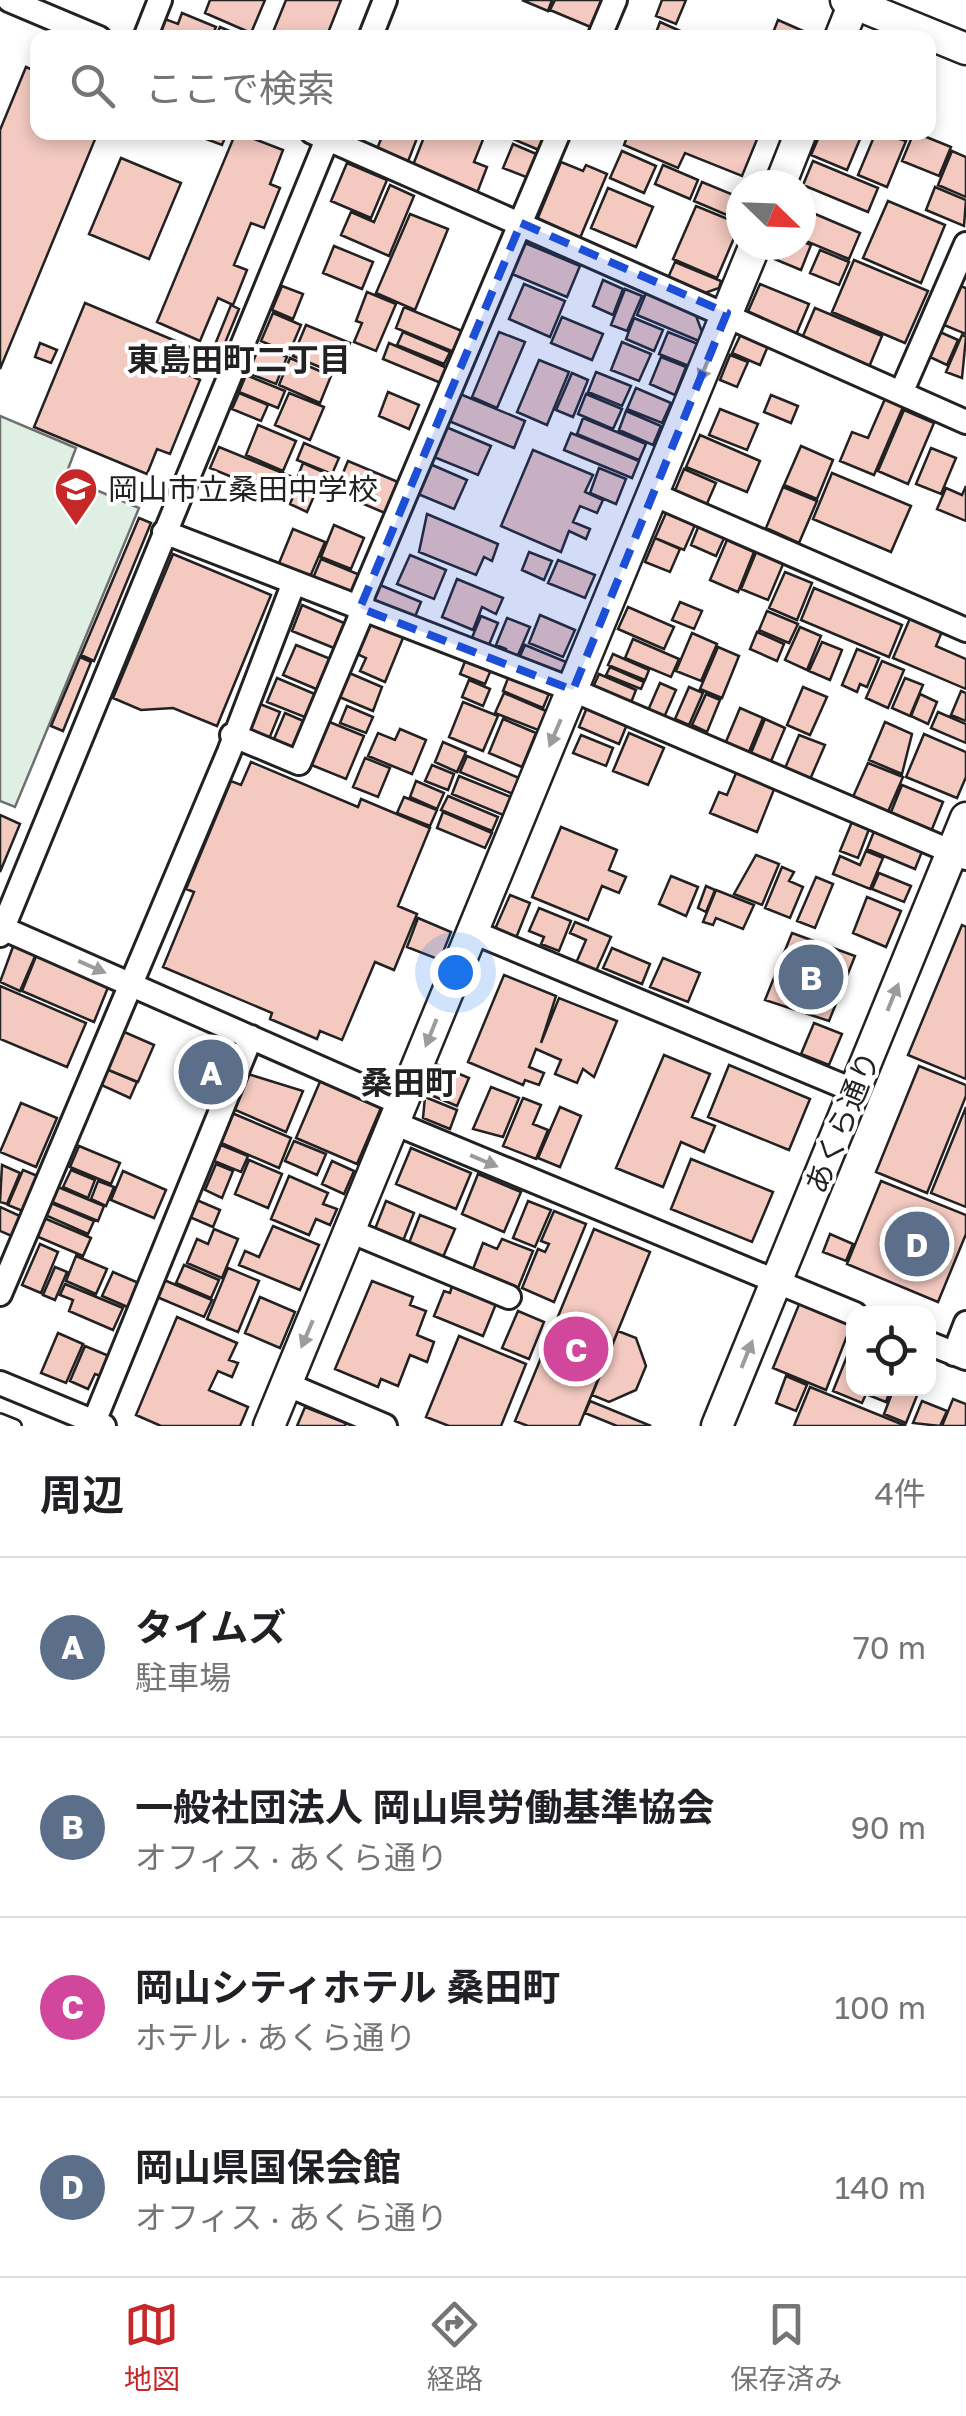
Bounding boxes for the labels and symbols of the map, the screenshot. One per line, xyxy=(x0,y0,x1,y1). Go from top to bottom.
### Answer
north arrow xyxy=(726,170,816,260)
district label: 東島田町二丁目 xyxy=(127,340,351,378)
one-way arrow xyxy=(697,353,713,382)
school or university icon: 岡山市立桑田中学校 xyxy=(53,466,99,527)
place label: 岡山市立桑田中学校 xyxy=(108,471,378,507)
one-way arrow xyxy=(547,718,563,748)
pin: B xyxy=(778,940,844,1014)
your location xyxy=(430,947,481,998)
one-way arrow xyxy=(77,959,107,975)
one-way arrow xyxy=(885,982,901,1012)
one-way arrow xyxy=(423,1019,439,1048)
pin: A xyxy=(178,1034,244,1110)
street label: あくら通り xyxy=(797,1046,887,1198)
district label: 桑田町 xyxy=(361,1063,457,1101)
one-way arrow xyxy=(470,1153,500,1169)
pin: D xyxy=(884,1206,950,1282)
pin: C xyxy=(544,1312,608,1386)
one-way arrow xyxy=(299,1319,315,1349)
one-way arrow xyxy=(739,1339,755,1369)

